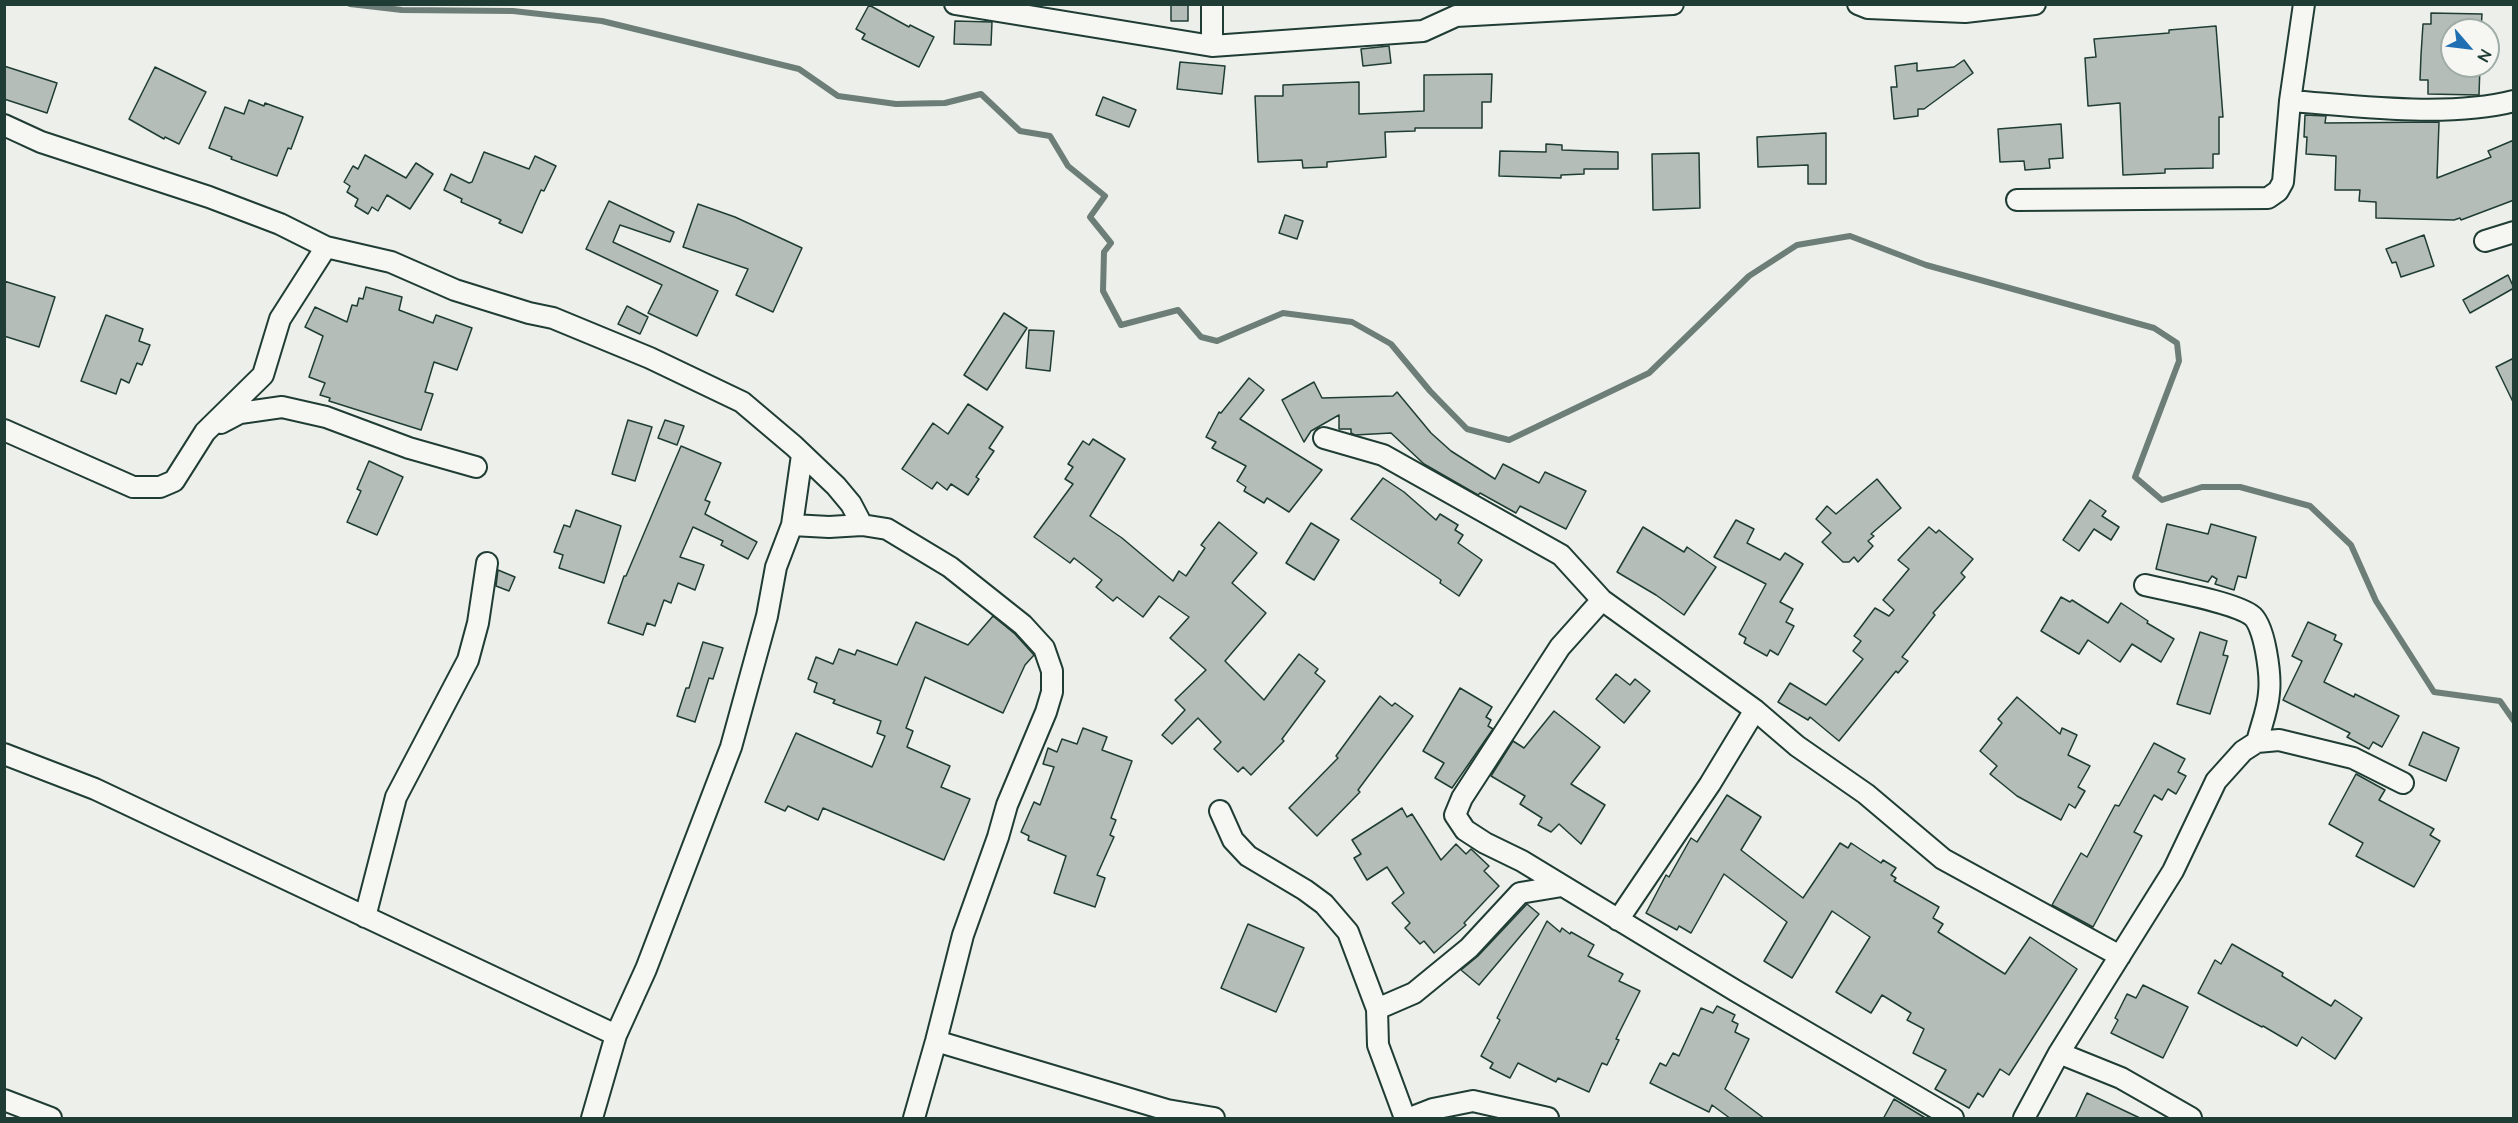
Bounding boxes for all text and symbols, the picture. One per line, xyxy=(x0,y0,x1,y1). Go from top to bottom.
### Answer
north arrow xyxy=(2440,18,2500,78)
text: N xyxy=(2472,46,2496,65)

